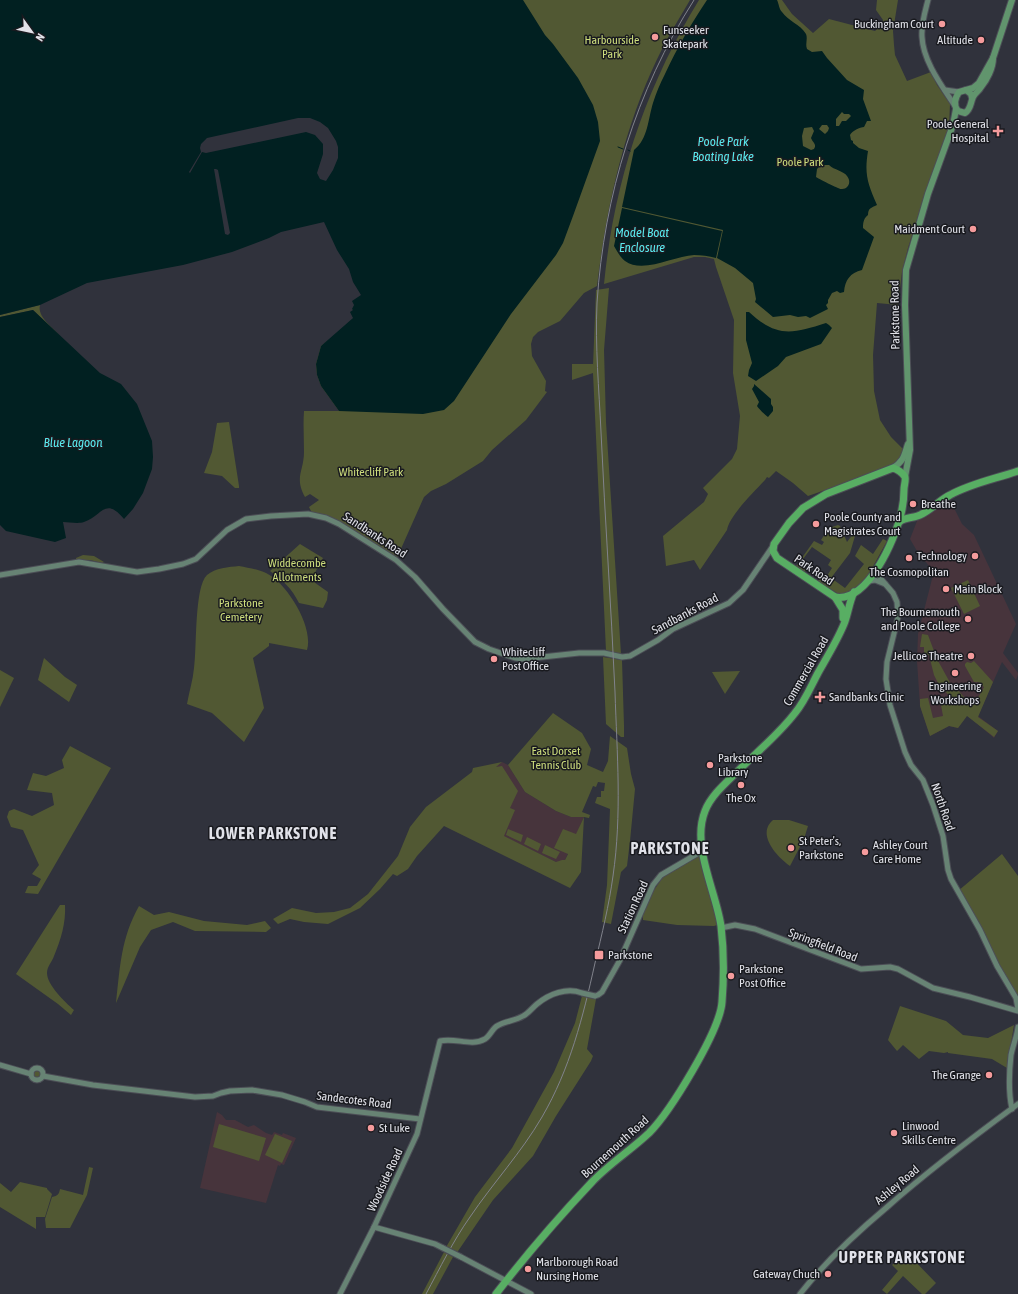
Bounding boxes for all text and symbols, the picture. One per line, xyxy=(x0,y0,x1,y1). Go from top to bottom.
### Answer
north arrow xyxy=(12,12,52,52)
place label: Buckingham Court xyxy=(854,17,935,31)
marker: Buckingham Court xyxy=(937,19,947,29)
place label: Funseeker Skatepark xyxy=(663,23,709,51)
text: N xyxy=(34,31,47,43)
marker: Funseeker Skatepark xyxy=(650,32,660,42)
park label: Harbourside Park xyxy=(585,33,639,61)
place label: Altitude xyxy=(937,33,973,47)
marker: Altitude xyxy=(976,35,986,45)
place label: Poole General Hospital xyxy=(927,117,990,145)
marker: Poole General Hospital xyxy=(992,125,1004,137)
water label: Poole Park Boating Lake xyxy=(692,134,754,164)
park label: Poole Park xyxy=(776,155,824,169)
place label: Maidment Court xyxy=(894,222,966,236)
marker: Maidment Court xyxy=(968,224,978,234)
water label: Model Boat Enclosure xyxy=(615,225,669,255)
street label: Parkstone Road xyxy=(887,280,903,350)
water label: Blue Lagoon xyxy=(43,435,103,450)
park label: Whitecliff Park xyxy=(339,465,404,479)
place label: Breathe xyxy=(921,497,956,511)
marker: Breathe xyxy=(908,499,918,509)
street label: Sandbanks Road xyxy=(340,509,410,561)
place label: Poole County and Magistrates Court xyxy=(824,510,901,538)
marker: Poole County and Magistrates Court xyxy=(811,519,821,529)
place label: Technology xyxy=(917,549,967,563)
marker: Technology xyxy=(970,551,980,561)
street label: Park Road xyxy=(792,552,836,588)
marker: The Cosmopolitan xyxy=(904,553,914,563)
park label: Widdecombe Allotments xyxy=(268,556,326,584)
place label: The Cosmopolitan xyxy=(869,565,949,579)
place label: Main Block xyxy=(954,582,1003,596)
marker: Main Block xyxy=(941,584,951,594)
street label: Sandbanks Road xyxy=(649,591,721,637)
park label: Parkstone Cemetery xyxy=(219,596,263,624)
place label: The Bournemouth and Poole College xyxy=(881,605,960,633)
marker: The Bournemouth and Poole College xyxy=(963,614,973,624)
street label: Commercial Road xyxy=(780,634,832,708)
place label: Whitecliff Post Office xyxy=(502,645,549,673)
place label: Jellicoe Theatre xyxy=(893,649,963,663)
marker: Jellicoe Theatre xyxy=(966,651,976,661)
marker: Whitecliff Post Office xyxy=(489,654,499,664)
marker: Engineering Workshops xyxy=(950,668,960,678)
place label: Engineering Workshops xyxy=(929,679,982,707)
place label: Sandbanks Clinic xyxy=(829,690,904,704)
marker: Sandbanks Clinic xyxy=(814,691,826,703)
park label: East Dorset Tennis Club xyxy=(531,744,581,772)
place label: Parkstone Library xyxy=(718,751,763,779)
marker: Parkstone Library xyxy=(705,760,715,770)
marker: The Ox xyxy=(736,780,746,790)
street label: North Road xyxy=(928,781,958,833)
place label: The Ox xyxy=(726,791,756,805)
district label: LOWER PARKSTONE xyxy=(209,824,337,842)
place label: St Peter’s, Parkstone xyxy=(799,834,844,862)
place label: Ashley Court Care Home xyxy=(873,838,928,866)
district label: PARKSTONE xyxy=(631,839,709,857)
marker: St Peter’s, Parkstone xyxy=(786,843,796,853)
marker: Ashley Court Care Home xyxy=(860,847,870,857)
street label: Station Road xyxy=(615,879,651,935)
street label: Springfield Road xyxy=(786,925,860,965)
place label: Parkstone xyxy=(608,948,653,962)
marker: Parkstone xyxy=(593,949,605,961)
place label: Parkstone Post Office xyxy=(739,962,786,990)
marker: Parkstone Post Office xyxy=(726,971,736,981)
place label: The Grange xyxy=(932,1068,981,1082)
marker: The Grange xyxy=(984,1070,994,1080)
street label: Sandecotes Road xyxy=(316,1088,392,1112)
street label: Bournemouth Road xyxy=(578,1113,652,1181)
place label: Linwood Skills Centre xyxy=(902,1119,956,1147)
place label: St Luke xyxy=(379,1121,410,1135)
marker: St Luke xyxy=(366,1123,376,1133)
marker: Linwood Skills Centre xyxy=(889,1128,899,1138)
street label: Woodside Road xyxy=(364,1146,406,1214)
street label: Ashley Road xyxy=(872,1162,922,1208)
district label: UPPER PARKSTONE xyxy=(838,1248,966,1266)
place label: Marlborough Road Nursing Home xyxy=(536,1255,618,1283)
marker: Marlborough Road Nursing Home xyxy=(523,1264,533,1274)
place label: Gateway Chuch xyxy=(753,1267,820,1281)
marker: Gateway Chuch xyxy=(823,1269,833,1279)

